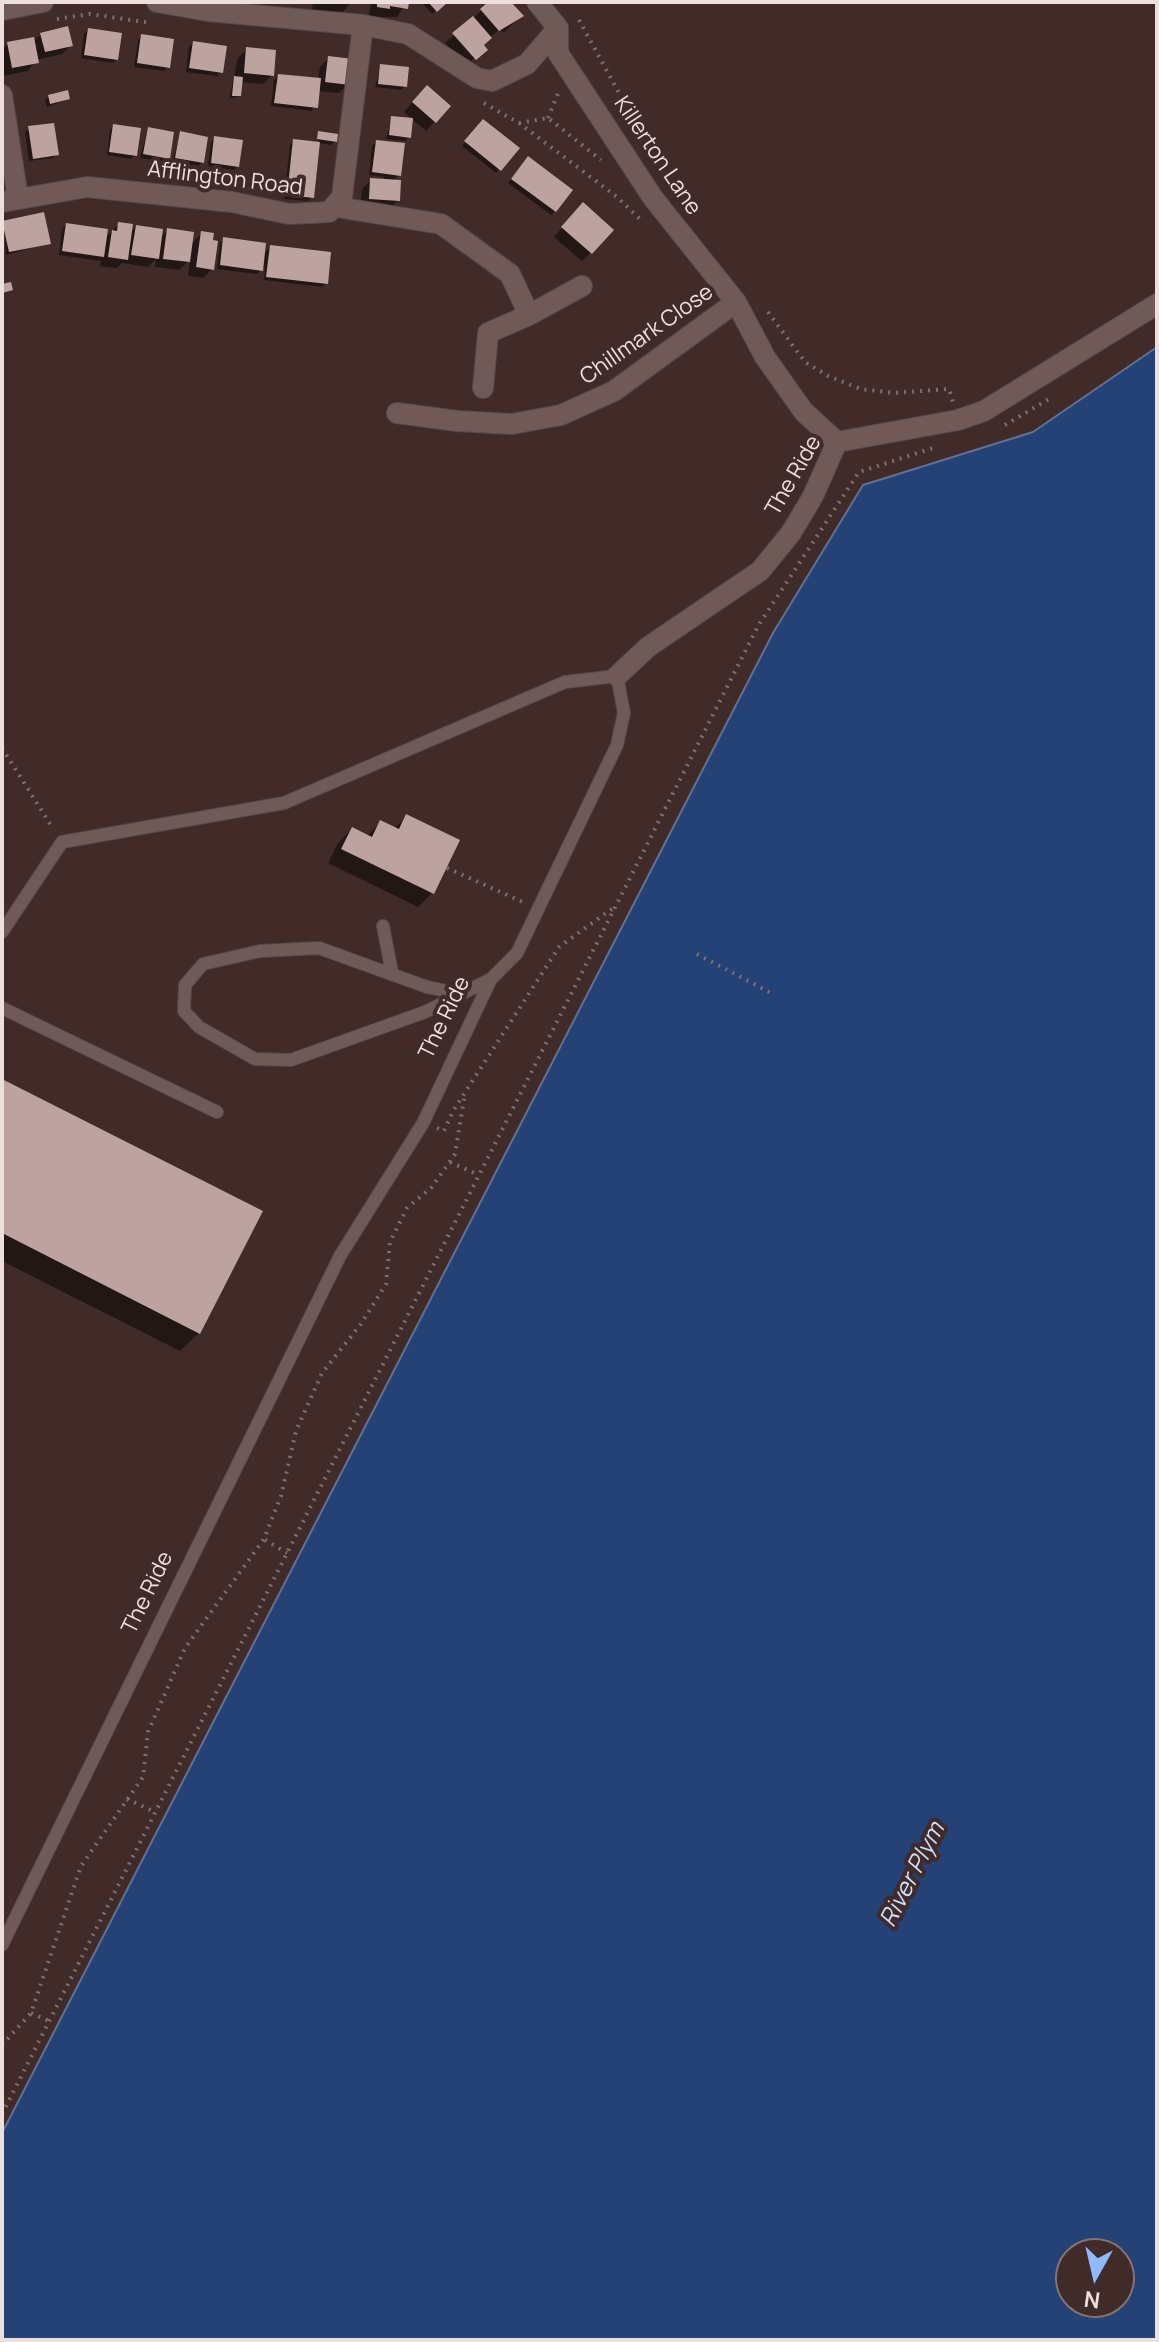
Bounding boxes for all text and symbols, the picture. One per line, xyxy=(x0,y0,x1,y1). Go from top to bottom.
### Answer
street label: Killerton Lane xyxy=(608,92,706,220)
street label: Afflington Road xyxy=(146,156,304,202)
street label: Chillmark Close xyxy=(575,279,719,391)
street label: The Ride xyxy=(760,431,828,521)
street label: The Ride xyxy=(414,973,476,1063)
street label: The Ride xyxy=(117,1548,179,1638)
water label: River Plym xyxy=(875,1818,951,1932)
north arrow xyxy=(1055,2238,1135,2318)
text: N xyxy=(1082,2284,1102,2316)

